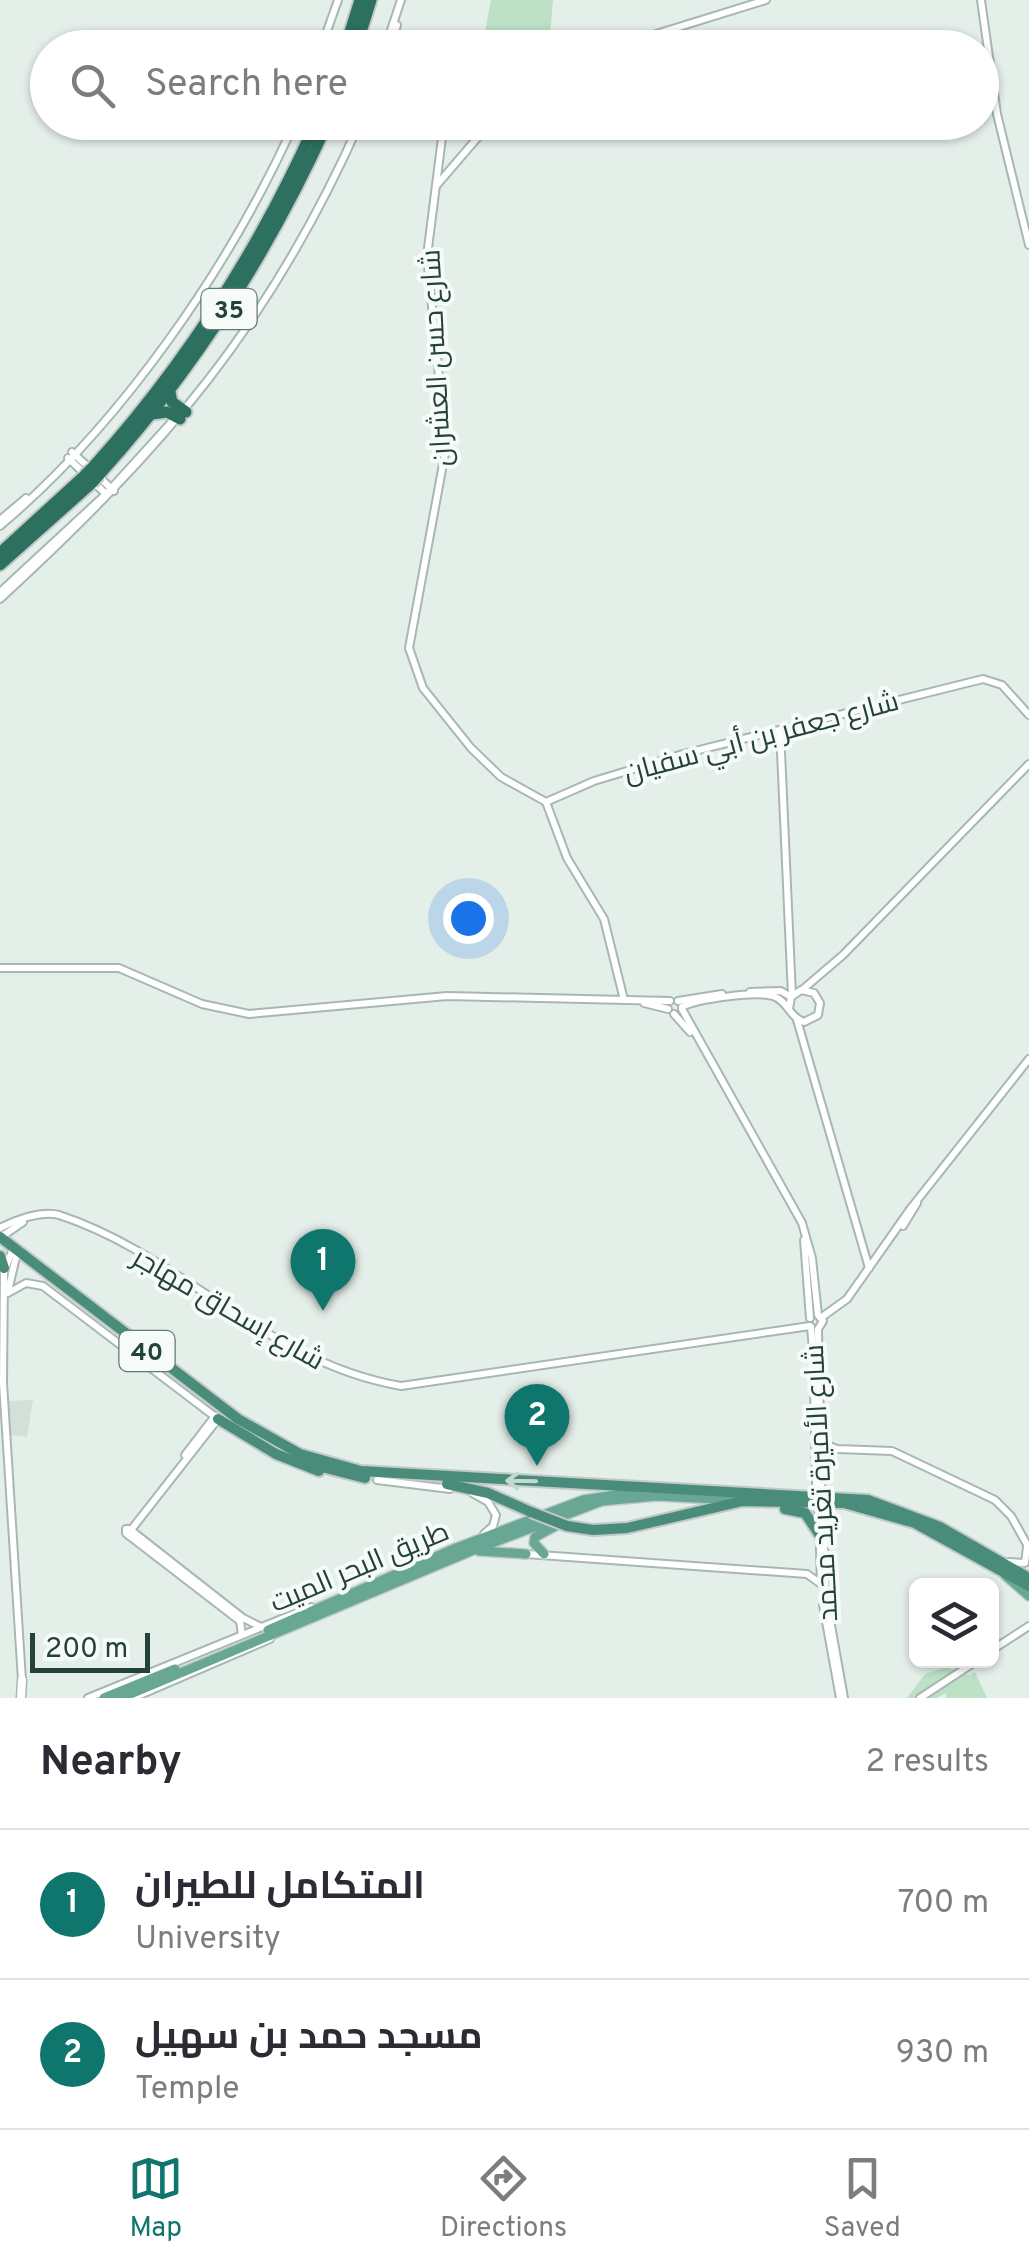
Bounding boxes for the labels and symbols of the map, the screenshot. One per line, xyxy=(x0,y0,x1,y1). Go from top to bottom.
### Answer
street label: شارع حسن العشران xyxy=(414,248,462,467)
road number: 35 xyxy=(202,289,256,329)
street label: شارع جعفر بن أبي سفيان xyxy=(620,683,903,794)
your location xyxy=(443,893,494,944)
pin: 1 xyxy=(290,1228,356,1311)
street label: شارع إسحاق مهاجر xyxy=(123,1240,330,1380)
road number: 40 xyxy=(120,1331,174,1371)
street label: شارع الأميرة تغريد محمد xyxy=(798,1343,848,1622)
pin: 2 xyxy=(504,1384,570,1466)
one-way arrow xyxy=(506,1472,538,1491)
street label: طريق البحر الميت xyxy=(265,1515,455,1623)
scale bar xyxy=(30,1628,150,1672)

